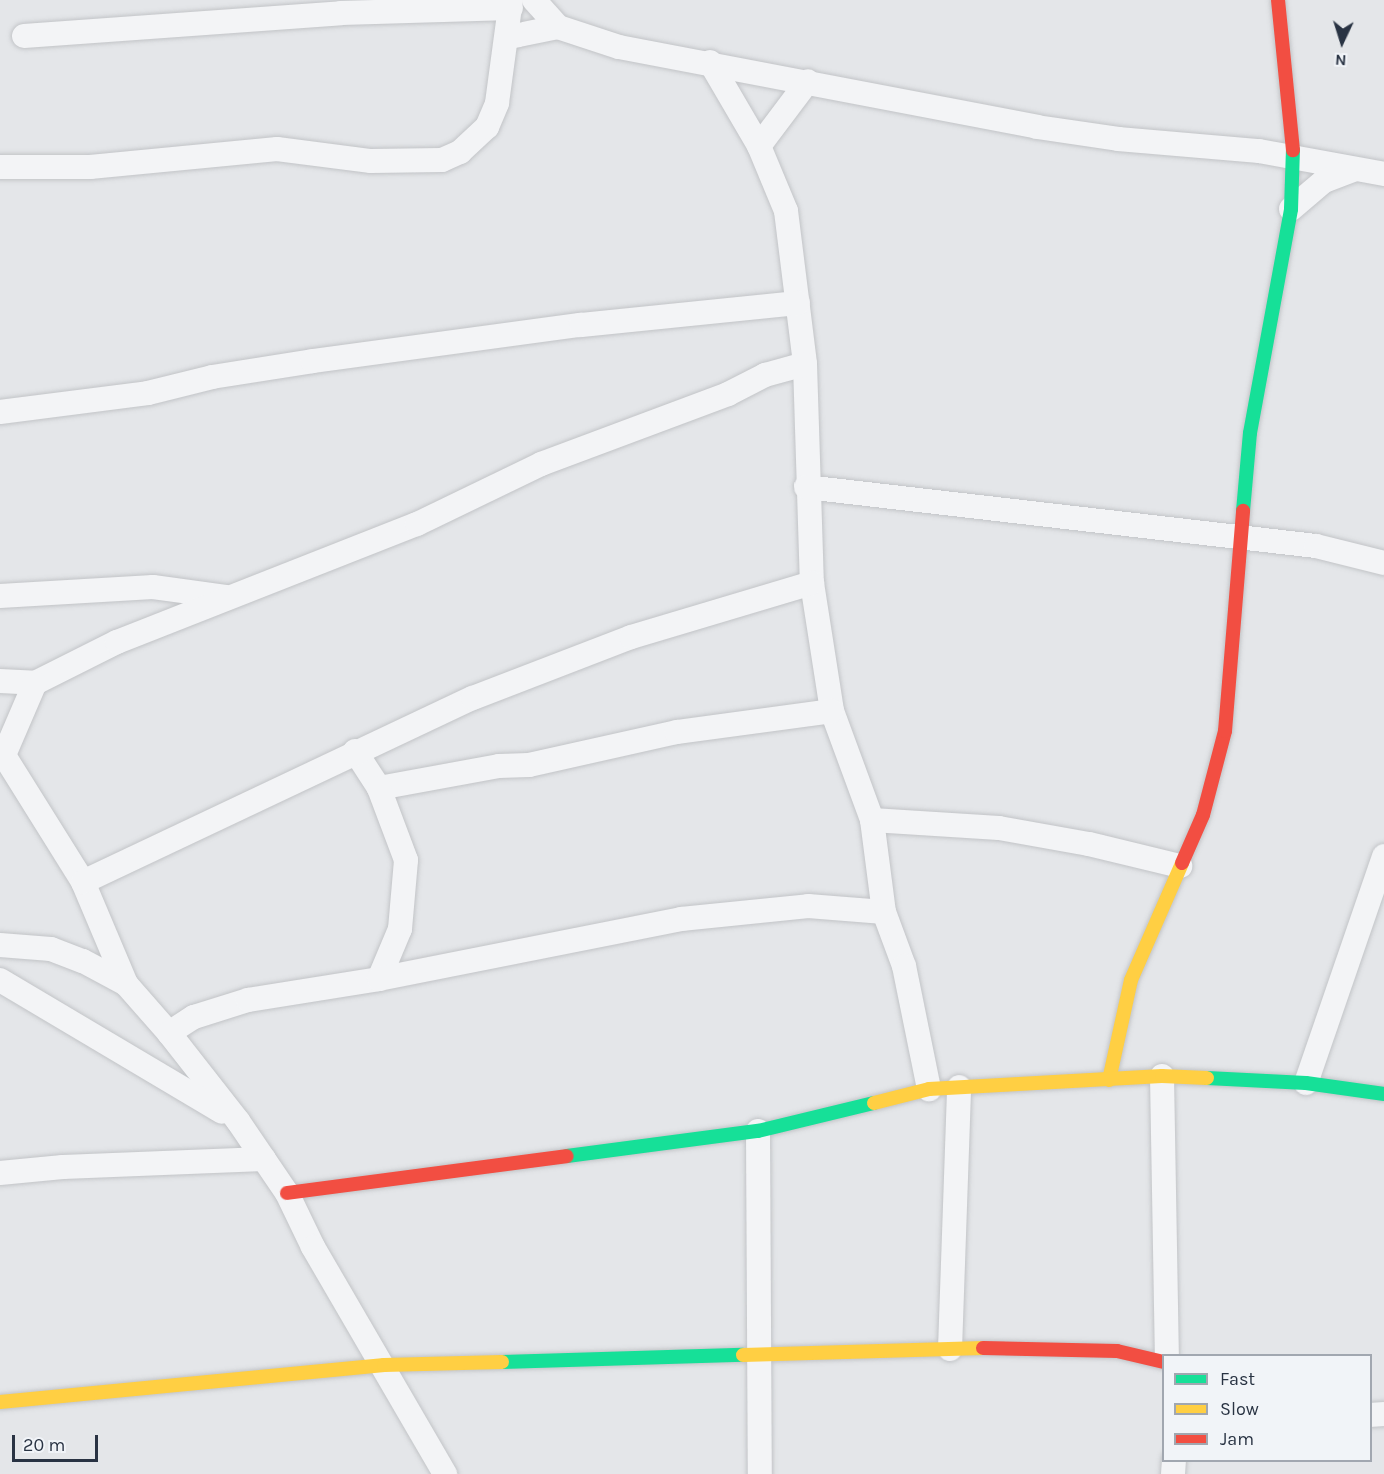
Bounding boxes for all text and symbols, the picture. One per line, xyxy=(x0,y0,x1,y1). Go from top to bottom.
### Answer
north arrow xyxy=(1312,12,1372,72)
text: N xyxy=(1334,51,1347,70)
legend xyxy=(1162,1354,1372,1462)
text: Fast xyxy=(1220,1368,1255,1390)
text: Slow xyxy=(1220,1398,1259,1420)
scale bar xyxy=(15,1423,100,1461)
text: Jam xyxy=(1220,1428,1254,1450)
text: 20 m xyxy=(23,1434,65,1456)

